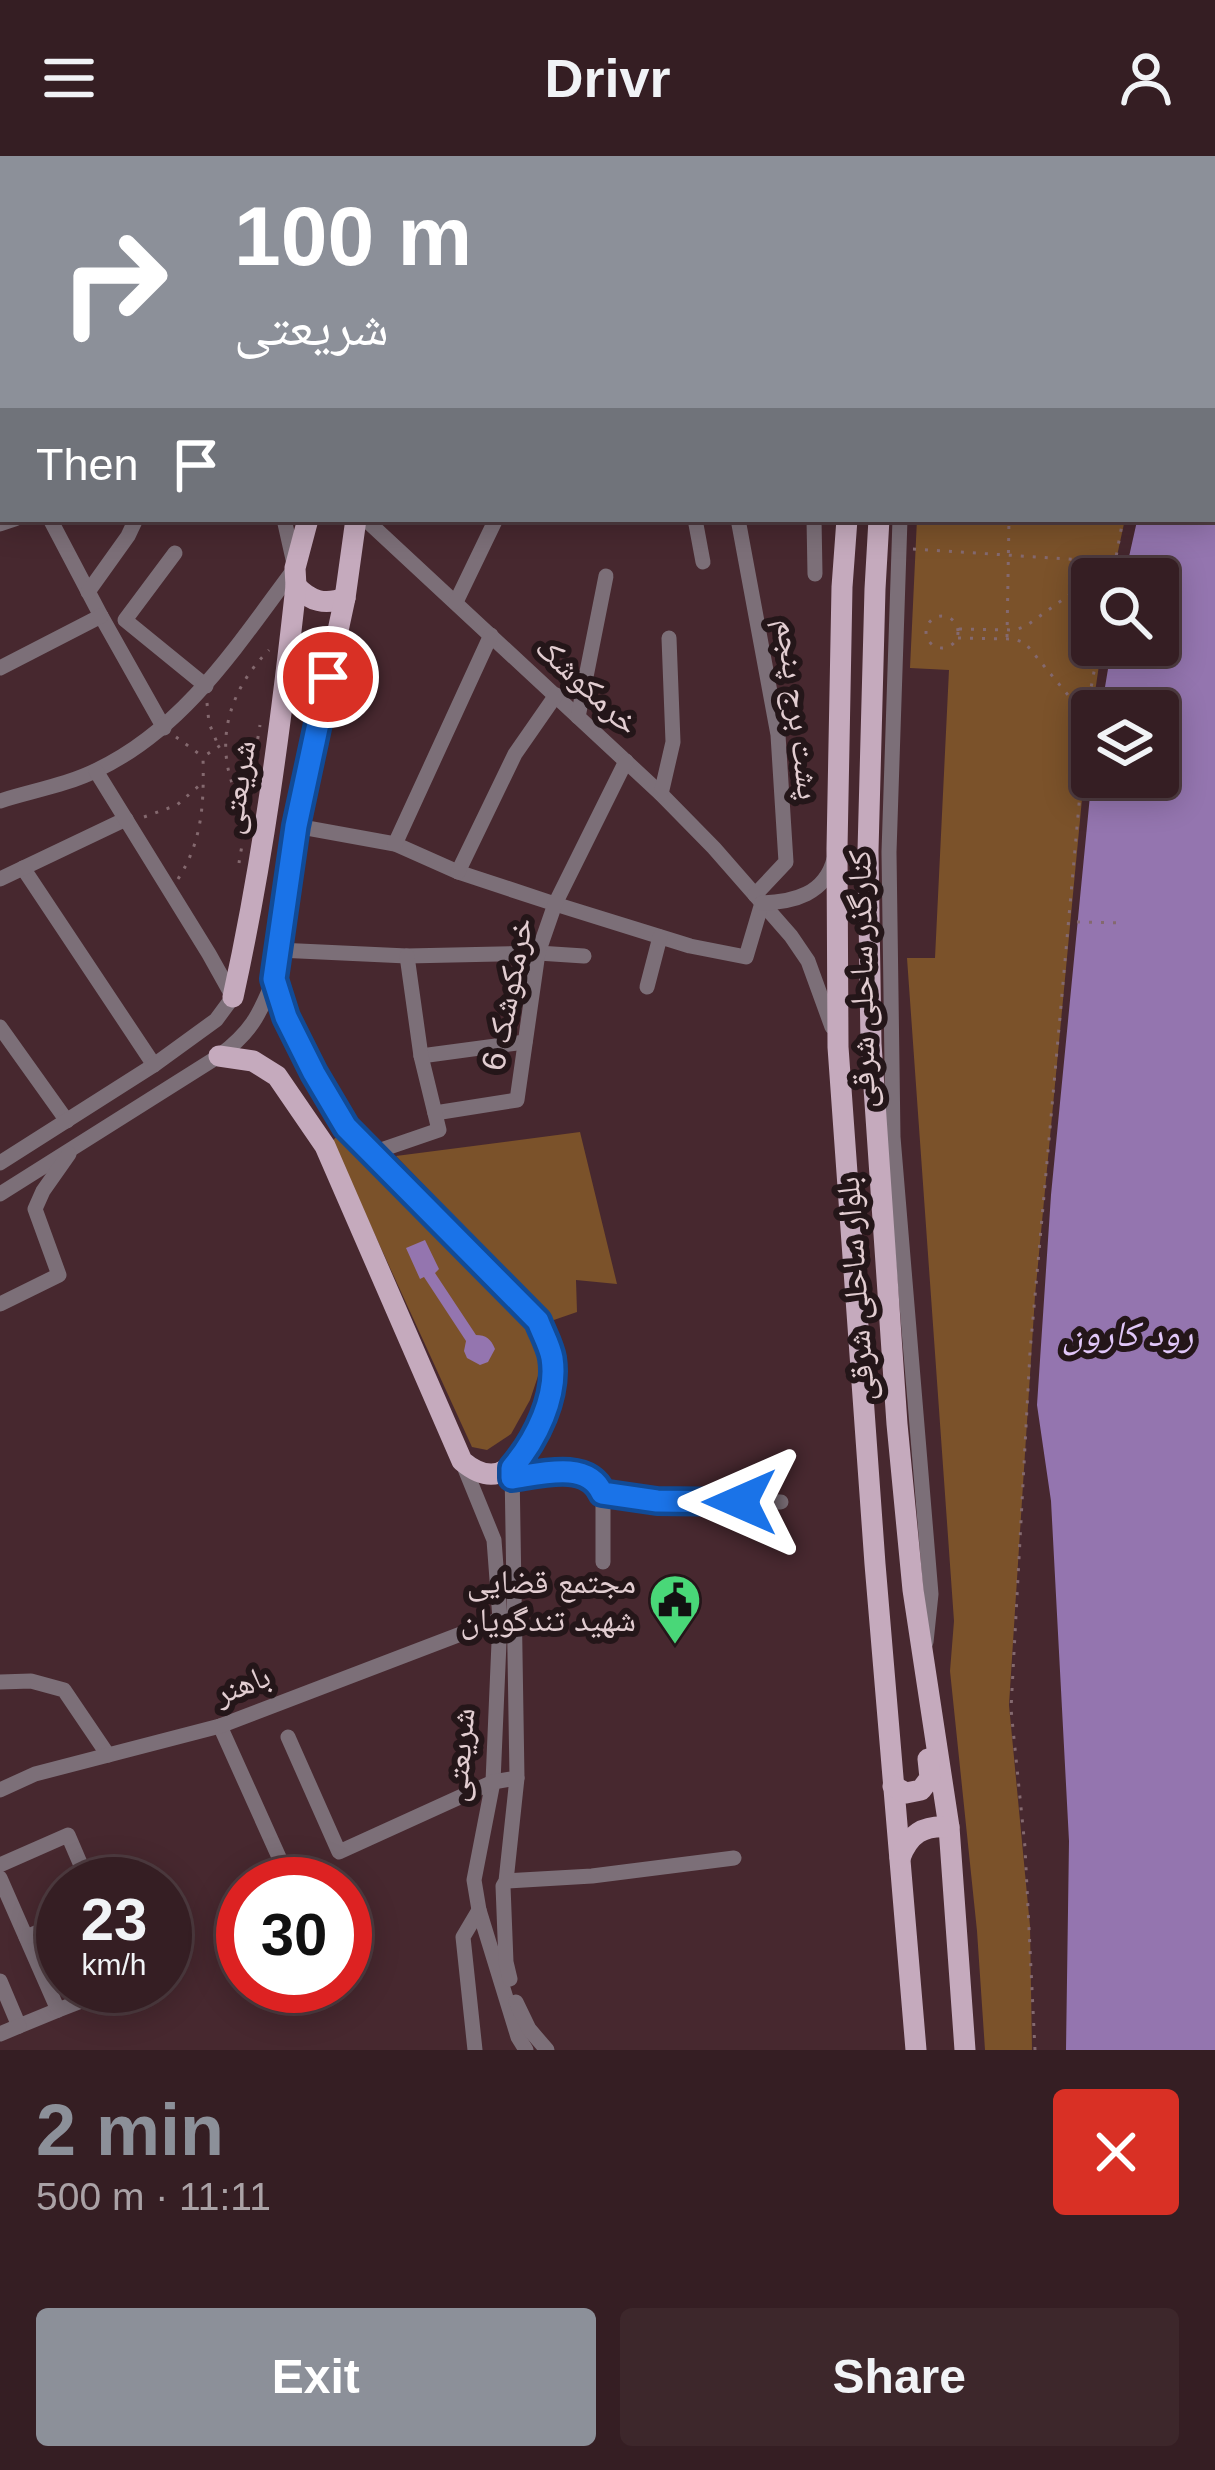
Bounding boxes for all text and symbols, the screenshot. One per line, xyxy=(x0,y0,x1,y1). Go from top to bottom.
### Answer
icon: menu xyxy=(36,45,102,111)
icon: person xyxy=(1113,45,1179,111)
text: Drivr xyxy=(544,48,671,108)
text: 100 m xyxy=(234,189,472,283)
icon: right xyxy=(36,204,192,360)
text: شریعتی xyxy=(234,296,389,356)
icon: arrive xyxy=(163,432,229,498)
text: Then xyxy=(36,439,139,490)
map controls xyxy=(1071,558,1179,798)
button: search xyxy=(1071,558,1179,666)
street label: پشت برج پنجم xyxy=(766,616,828,802)
pin xyxy=(277,626,379,728)
street label: خرمکوشک xyxy=(529,628,647,742)
icon: arrive xyxy=(295,644,361,710)
button: layers xyxy=(1071,690,1179,798)
street label: شریعتی xyxy=(211,737,265,837)
street label: کنارگذر ساحلی شرقی xyxy=(840,849,884,1108)
street label: خرمکوشک 6 xyxy=(474,914,540,1074)
street label: بلوار ساحلی شرقی xyxy=(829,1175,883,1402)
water label: رود کارون xyxy=(1062,1313,1194,1356)
position arrow xyxy=(677,1439,803,1565)
place label: مجتمع قضایی شهید تندگویان xyxy=(460,1563,636,1640)
public building icon: مجتمع قضایی شهید تندگویان xyxy=(647,1572,703,1646)
street label: باهنر xyxy=(208,1656,275,1712)
street label: شریعتی xyxy=(436,1706,484,1804)
speed limit sign: 30 xyxy=(216,1857,372,2013)
text: 23 xyxy=(81,1886,147,1953)
text: km/h xyxy=(81,1948,147,1981)
button: close xyxy=(1053,2089,1179,2215)
text: 2 min xyxy=(36,2090,224,2170)
text: 500 m · 11:11 xyxy=(36,2175,271,2218)
button: Exit xyxy=(36,2308,596,2446)
button: Share xyxy=(620,2308,1179,2446)

